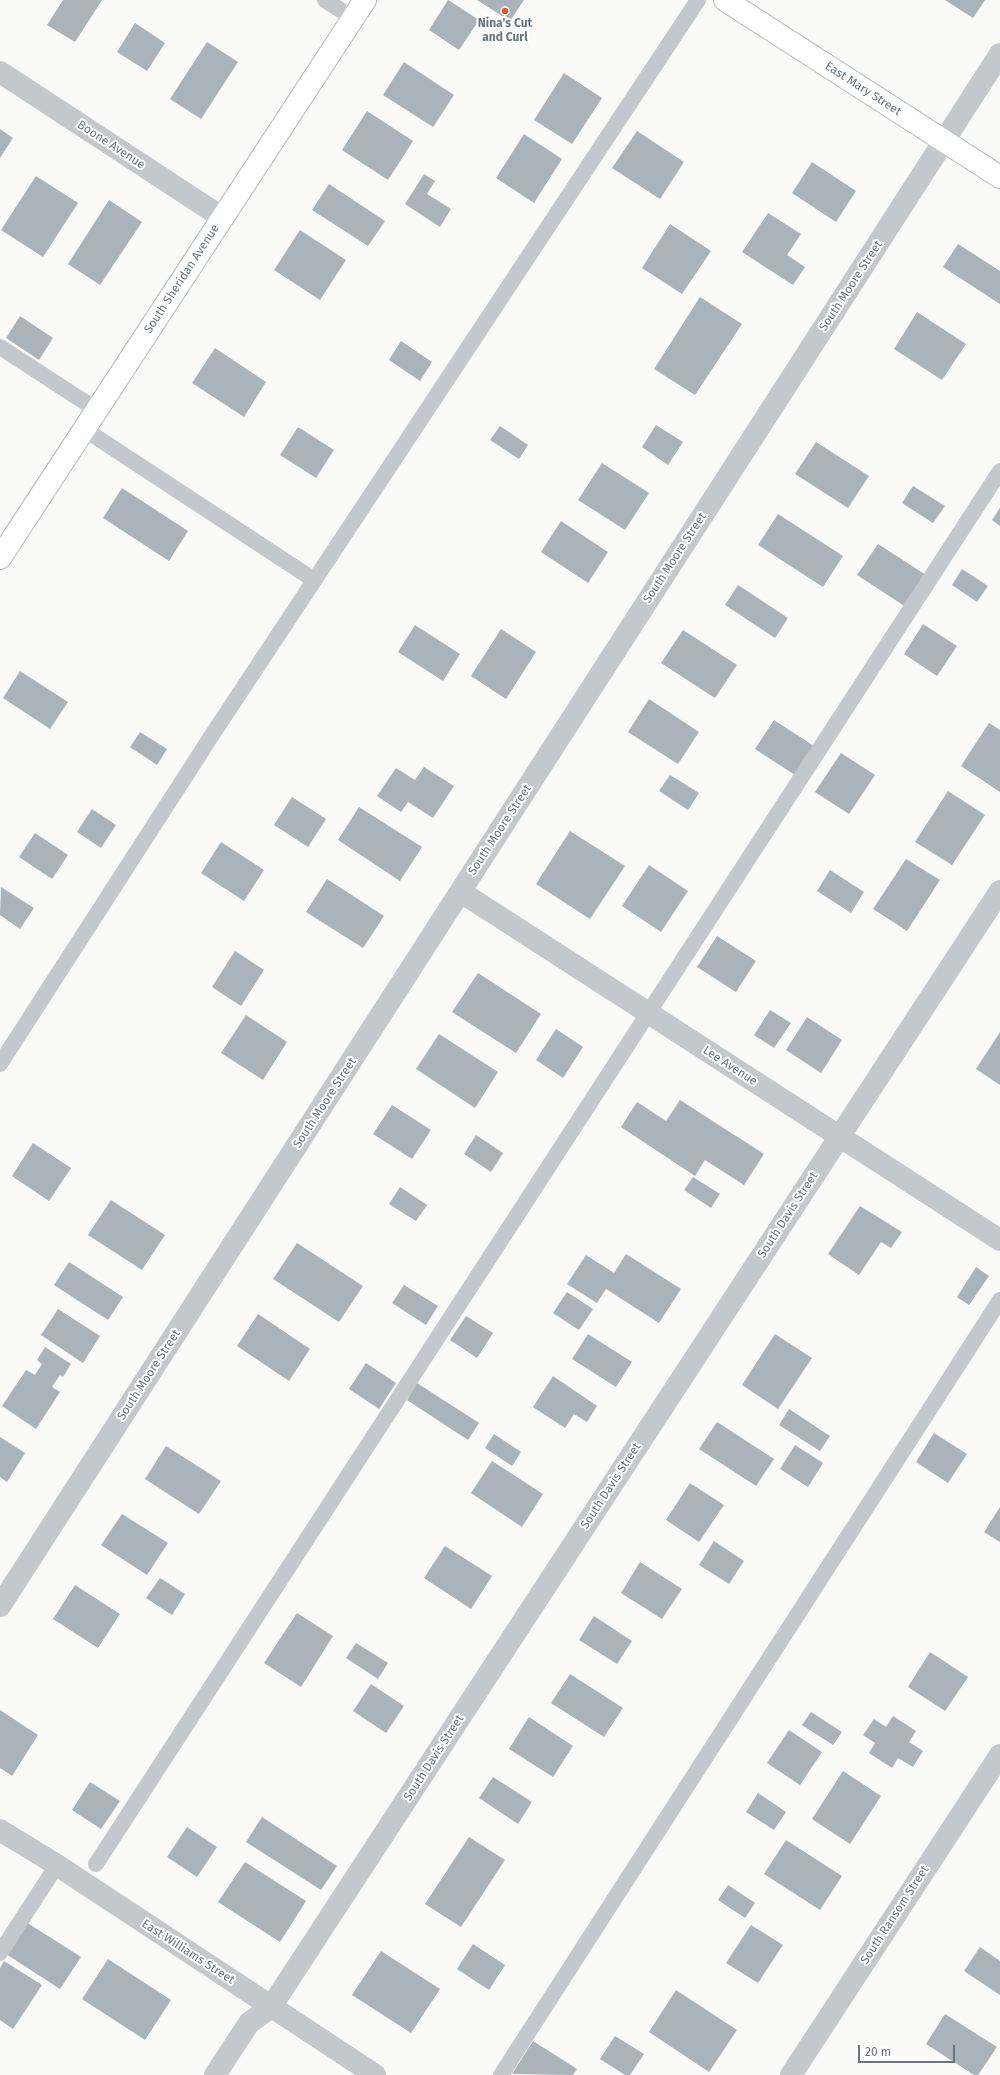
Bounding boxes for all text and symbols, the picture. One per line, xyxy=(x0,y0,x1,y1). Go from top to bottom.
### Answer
marker: Nina's Cut and Curl xyxy=(500,6,510,16)
place label: Nina's Cut and Curl xyxy=(478,17,532,45)
street label: East Mary Street xyxy=(822,59,904,119)
street label: Boone Avenue xyxy=(74,118,148,172)
street label: South Sheridan Avenue xyxy=(141,222,223,336)
street label: South Moore Street xyxy=(816,238,886,334)
street label: South Moore Street xyxy=(640,510,710,606)
street label: South Moore Street xyxy=(465,782,535,878)
street label: Lee Avenue xyxy=(700,1043,760,1089)
street label: South Moore Street xyxy=(290,1055,360,1151)
street label: South Davis Street xyxy=(755,1169,821,1261)
street label: South Moore Street xyxy=(114,1327,184,1423)
street label: South Davis Street xyxy=(578,1440,644,1532)
street label: South Davis Street xyxy=(401,1712,467,1804)
street label: South Ransom Street xyxy=(858,1863,932,1967)
street label: East Williams Street xyxy=(139,1917,237,1987)
scale bar xyxy=(860,2037,957,2063)
text: 20 m xyxy=(865,2045,891,2059)

